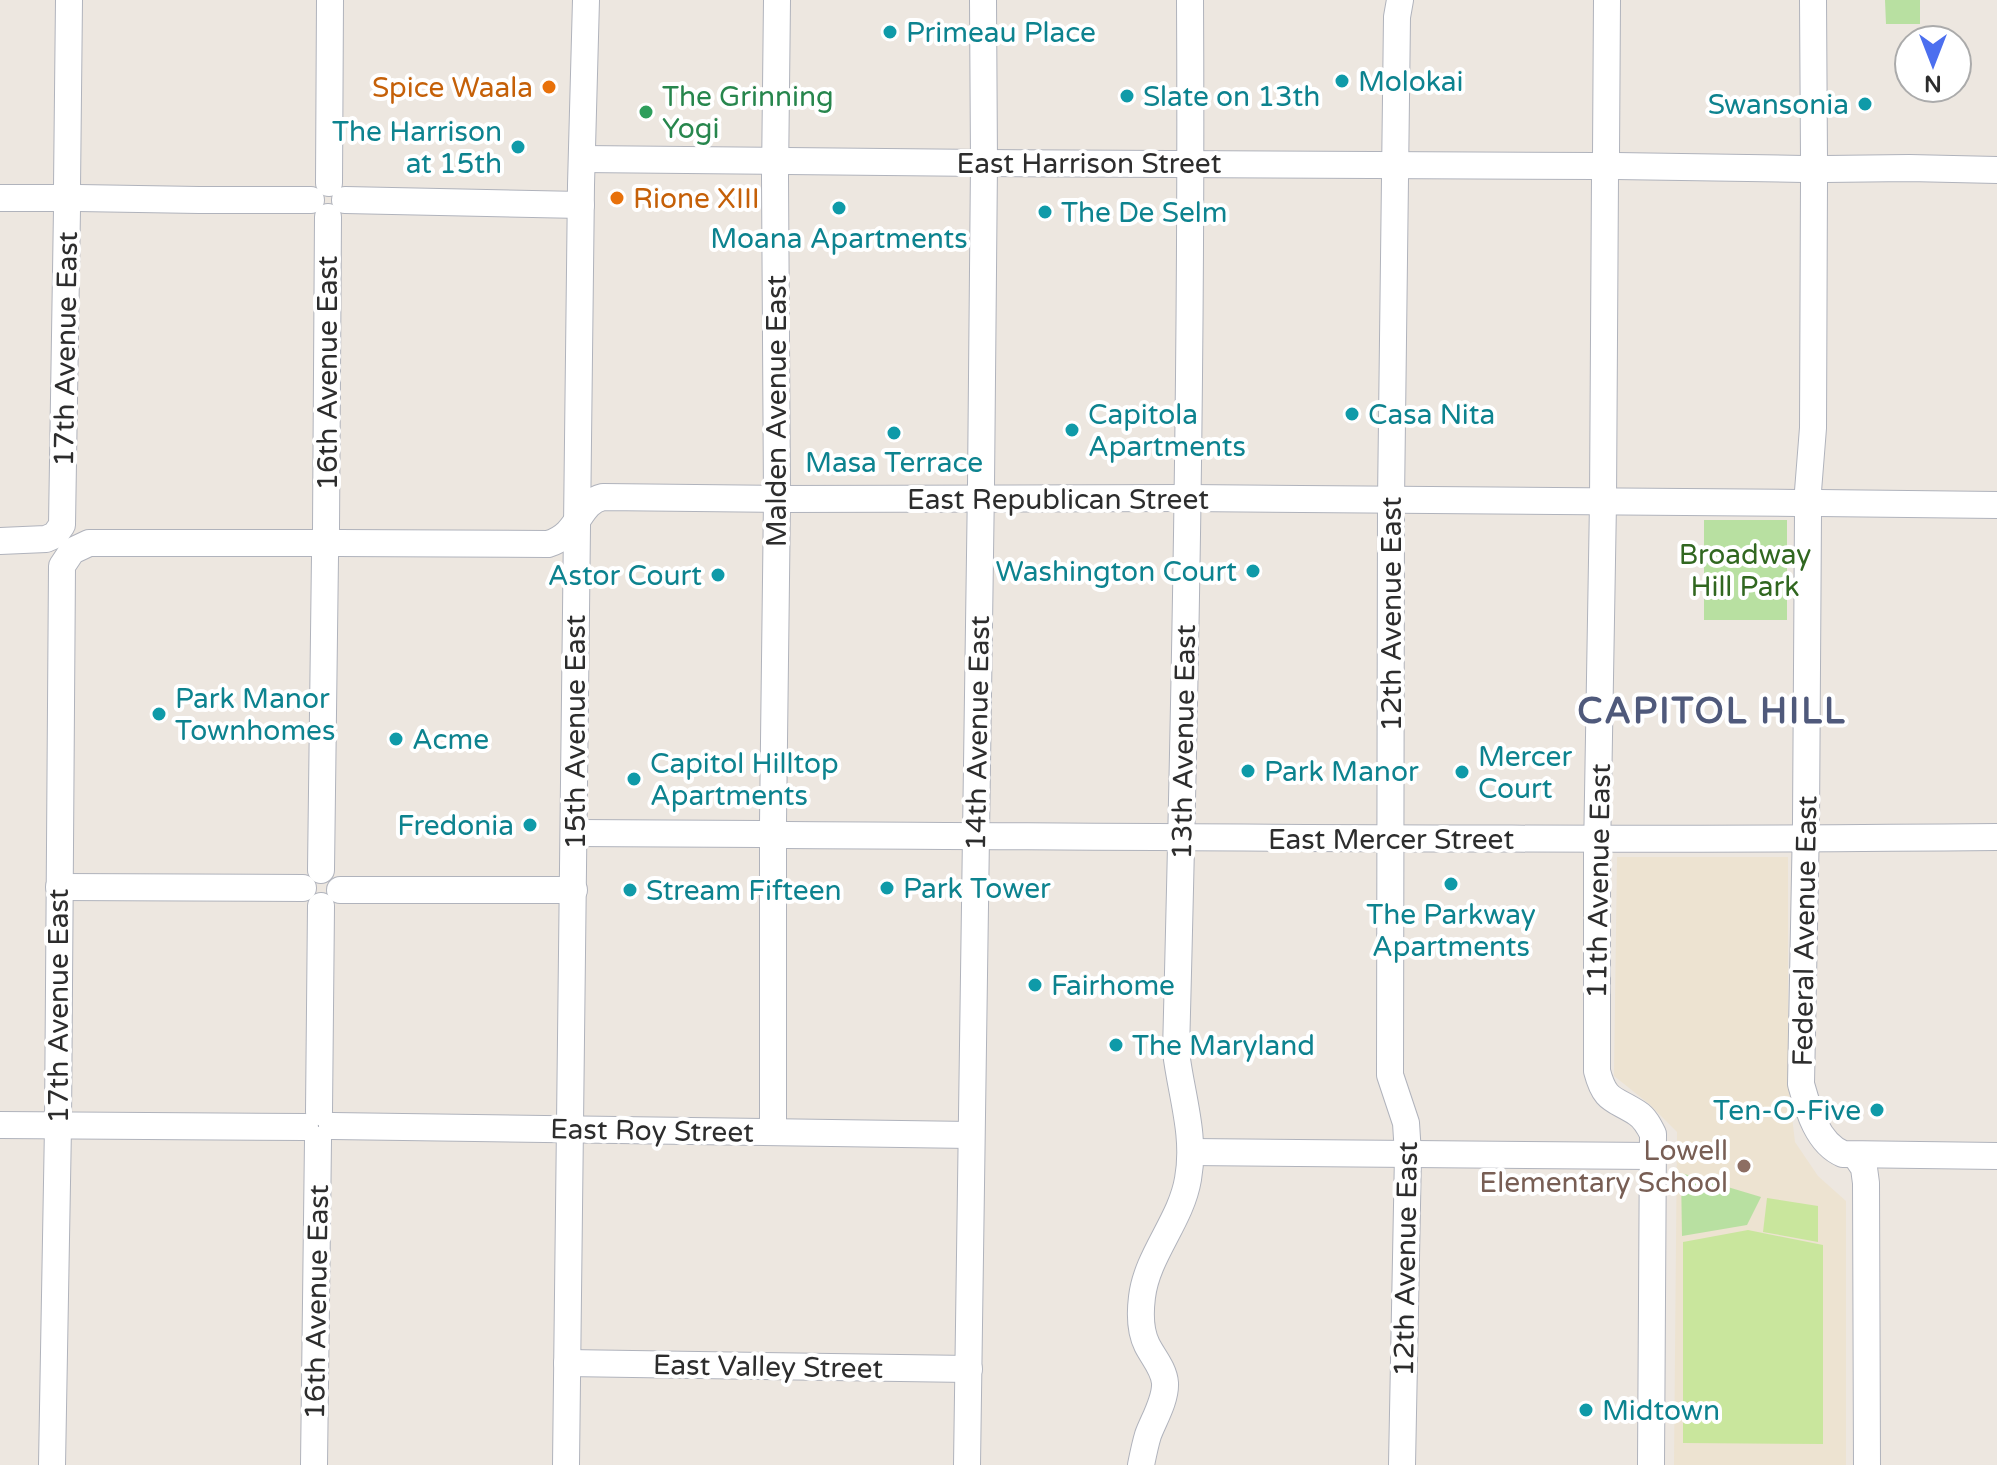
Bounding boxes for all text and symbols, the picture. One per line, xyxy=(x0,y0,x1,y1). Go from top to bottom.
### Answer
place label: Primeau Place xyxy=(906,16,1096,50)
marker: Primeau Place xyxy=(881,23,899,41)
north arrow xyxy=(1893,24,1973,104)
place label: Molokai xyxy=(1358,65,1463,99)
text: N xyxy=(1924,70,1942,96)
place label: Spice Waala xyxy=(372,71,533,105)
marker: Molokai xyxy=(1333,72,1351,90)
marker: Spice Waala xyxy=(540,78,558,96)
place label: The Grinning Yogi xyxy=(662,80,834,146)
place label: Slate on 13th xyxy=(1143,80,1320,114)
marker: Slate on 13th xyxy=(1118,87,1136,105)
place label: Swansonia xyxy=(1708,88,1849,122)
marker: Swansonia xyxy=(1856,95,1874,113)
marker: The Grinning Yogi xyxy=(637,103,655,121)
place label: The Harrison at 15th xyxy=(332,115,502,181)
marker: The Harrison at 15th xyxy=(509,138,527,156)
street label: East Harrison Street xyxy=(957,147,1222,181)
place label: Rione XIII xyxy=(633,182,760,216)
marker: Rione XIII xyxy=(608,189,626,207)
place label: The De Selm xyxy=(1061,196,1227,230)
marker: Moana Apartments xyxy=(830,199,848,217)
marker: The De Selm xyxy=(1036,203,1054,221)
place label: Moana Apartments xyxy=(710,222,968,256)
street label: 17th Avenue East xyxy=(47,231,85,467)
street label: 16th Avenue East xyxy=(311,255,345,491)
street label: Malden Avenue East xyxy=(760,274,794,547)
place label: Capitola Apartments xyxy=(1088,398,1246,464)
place label: Casa Nita xyxy=(1368,398,1495,432)
marker: Casa Nita xyxy=(1343,405,1361,423)
marker: Capitola Apartments xyxy=(1063,421,1081,439)
marker: Masa Terrace xyxy=(885,424,903,442)
place label: Masa Terrace xyxy=(805,446,983,480)
street label: East Republican Street xyxy=(907,483,1209,517)
street label: 12th Avenue East xyxy=(1375,496,1409,732)
park label: Broadway Hill Park xyxy=(1679,538,1811,604)
place label: Washington Court xyxy=(996,555,1237,589)
place label: Astor Court xyxy=(548,559,702,593)
marker: Washington Court xyxy=(1244,562,1262,580)
marker: Astor Court xyxy=(709,566,727,584)
street label: 15th Avenue East xyxy=(559,614,593,850)
street label: 14th Avenue East xyxy=(959,615,997,851)
street label: 13th Avenue East xyxy=(1165,624,1203,860)
place label: Park Manor Townhomes xyxy=(175,682,335,748)
district label: CAPITOL HILL xyxy=(1577,690,1847,733)
marker: Park Manor Townhomes xyxy=(150,705,168,723)
place label: Acme xyxy=(412,723,489,757)
marker: Acme xyxy=(387,730,405,748)
place label: Mercer Court xyxy=(1478,740,1572,806)
place label: Capitol Hilltop Apartments xyxy=(650,747,839,813)
place label: Park Manor xyxy=(1264,755,1419,789)
marker: Park Manor xyxy=(1239,762,1257,780)
marker: Mercer Court xyxy=(1453,763,1471,781)
street label: 11th Avenue East xyxy=(1580,763,1618,999)
marker: Capitol Hilltop Apartments xyxy=(625,770,643,788)
street label: Federal Avenue East xyxy=(1786,795,1824,1067)
place label: Fredonia xyxy=(397,809,514,843)
marker: Fredonia xyxy=(521,816,539,834)
street label: East Mercer Street xyxy=(1268,823,1514,857)
place label: Park Tower xyxy=(903,872,1051,906)
place label: Stream Fifteen xyxy=(646,874,842,908)
marker: The Parkway Apartments xyxy=(1442,875,1460,893)
marker: Park Tower xyxy=(878,879,896,897)
marker: Stream Fifteen xyxy=(621,881,639,899)
street label: 17th Avenue East xyxy=(42,888,76,1124)
place label: The Parkway Apartments xyxy=(1366,898,1536,964)
place label: Fairhome xyxy=(1051,969,1175,1003)
marker: Fairhome xyxy=(1026,976,1044,994)
place label: The Maryland xyxy=(1132,1029,1315,1063)
marker: The Maryland xyxy=(1107,1036,1125,1054)
place label: Ten-O-Five xyxy=(1713,1094,1861,1128)
marker: Ten-O-Five xyxy=(1868,1101,1886,1119)
street label: East Roy Street xyxy=(550,1112,754,1150)
place label: Lowell Elementary School xyxy=(1479,1134,1728,1200)
street label: 12th Avenue East xyxy=(1387,1141,1425,1377)
marker: Lowell Elementary School xyxy=(1735,1157,1753,1175)
street label: 16th Avenue East xyxy=(298,1184,336,1420)
street label: East Valley Street xyxy=(653,1348,884,1386)
place label: Midtown xyxy=(1602,1394,1720,1428)
marker: Midtown xyxy=(1577,1401,1595,1419)

